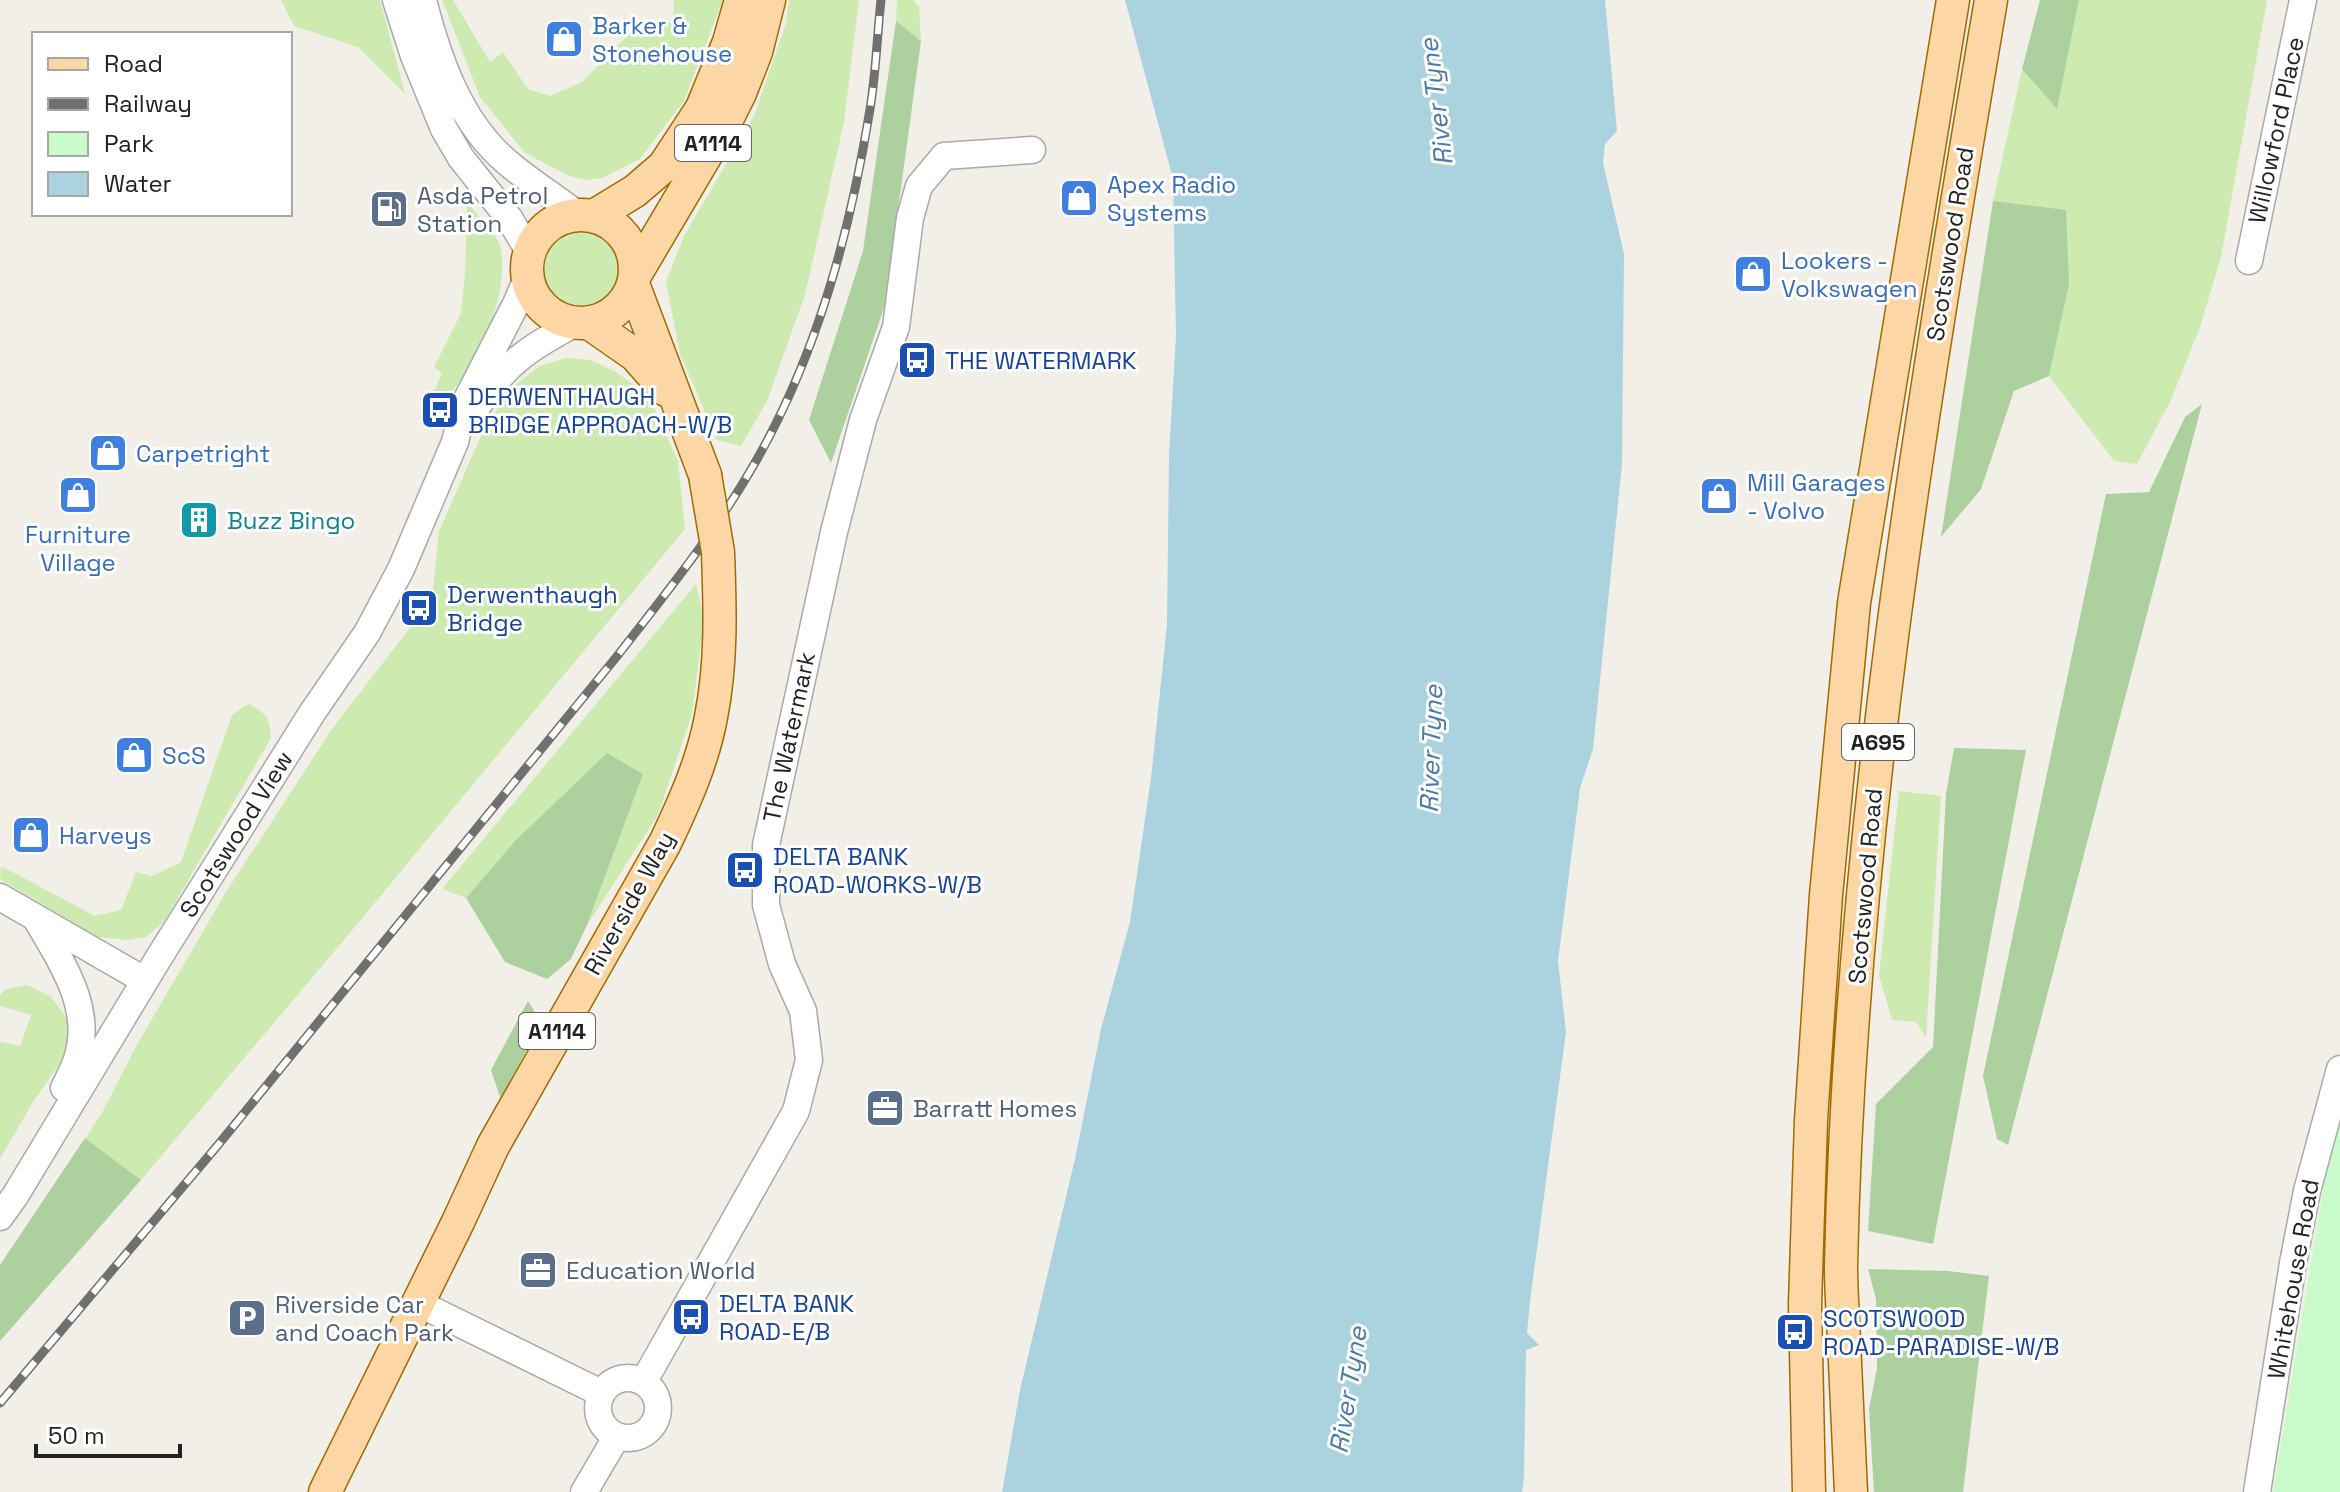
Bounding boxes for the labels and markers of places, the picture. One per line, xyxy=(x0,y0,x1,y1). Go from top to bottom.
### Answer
place label: Barker & Stonehouse xyxy=(592,10,732,69)
shop icon: Barker & Stonehouse xyxy=(543,18,585,60)
place label: Apex Radio Systems xyxy=(1107,169,1236,228)
shop icon: Apex Radio Systems xyxy=(1058,177,1100,219)
place label: Asda Petrol Station xyxy=(417,180,548,239)
fuel station icon: Asda Petrol Station xyxy=(368,188,410,230)
place label: Lookers - Volkswagen xyxy=(1781,245,1918,304)
shop icon: Lookers - Volkswagen xyxy=(1732,253,1774,295)
bus stop icon: THE WATERMARK xyxy=(896,339,938,381)
place label: THE WATERMARK xyxy=(945,345,1137,376)
place label: DERWENTHAUGH BRIDGE APPROACH-W/B xyxy=(468,381,732,440)
bus stop icon: DERWENTHAUGH BRIDGE APPROACH-W/B xyxy=(419,389,461,431)
shop icon: Carpetright xyxy=(87,432,129,474)
place label: Carpetright xyxy=(136,438,270,469)
place label: Mill Garages - Volvo xyxy=(1747,467,1886,526)
shop icon: Furniture Village xyxy=(57,474,99,516)
shop icon: Mill Garages - Volvo xyxy=(1698,475,1740,517)
building icon: Buzz Bingo xyxy=(178,499,220,541)
place label: Buzz Bingo xyxy=(227,505,355,536)
place label: Furniture Village xyxy=(25,519,131,578)
place label: Derwenthaugh Bridge xyxy=(447,579,618,638)
bus stop icon: Derwenthaugh Bridge xyxy=(398,587,440,629)
shop icon: ScS xyxy=(113,734,155,776)
place label: ScS xyxy=(162,740,206,771)
shop icon: Harveys xyxy=(10,814,52,856)
place label: Harveys xyxy=(59,820,152,851)
place label: DELTA BANK ROAD-WORKS-W/B xyxy=(773,841,982,900)
bus stop icon: DELTA BANK ROAD-WORKS-W/B xyxy=(724,849,766,891)
office icon: Barratt Homes xyxy=(864,1087,906,1129)
place label: Barratt Homes xyxy=(913,1093,1077,1124)
office icon: Education World xyxy=(517,1249,559,1291)
place label: Education World xyxy=(566,1255,755,1286)
place label: DELTA BANK ROAD-E/B xyxy=(719,1288,854,1347)
place label: Riverside Car and Coach Park xyxy=(275,1289,454,1348)
bus stop icon: DELTA BANK ROAD-E/B xyxy=(670,1296,712,1338)
parking icon: Riverside Car and Coach Park xyxy=(226,1297,268,1339)
place label: SCOTSWOOD ROAD-PARADISE-W/B xyxy=(1823,1303,2059,1362)
bus stop icon: SCOTSWOOD ROAD-PARADISE-W/B xyxy=(1774,1311,1816,1353)

